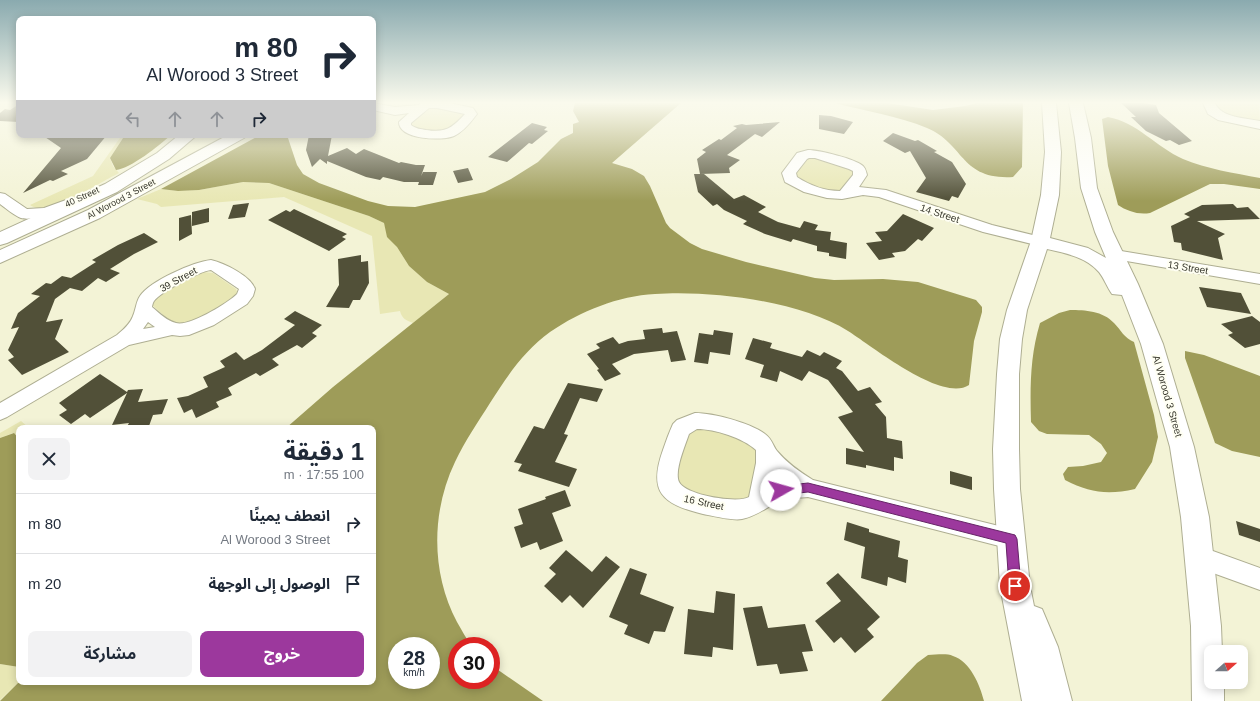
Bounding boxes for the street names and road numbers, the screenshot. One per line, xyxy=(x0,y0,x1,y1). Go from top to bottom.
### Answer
street label: Al Worood 3 Street xyxy=(85,177,157,221)
street label: 40 Street xyxy=(63,185,101,209)
street label: 14 Street xyxy=(919,202,961,225)
street label: 13 Street xyxy=(1167,259,1209,276)
street label: 39 Street xyxy=(158,265,199,294)
street label: Al Worood 3 Street xyxy=(1151,354,1184,438)
street label: 16 Street xyxy=(683,493,725,512)

